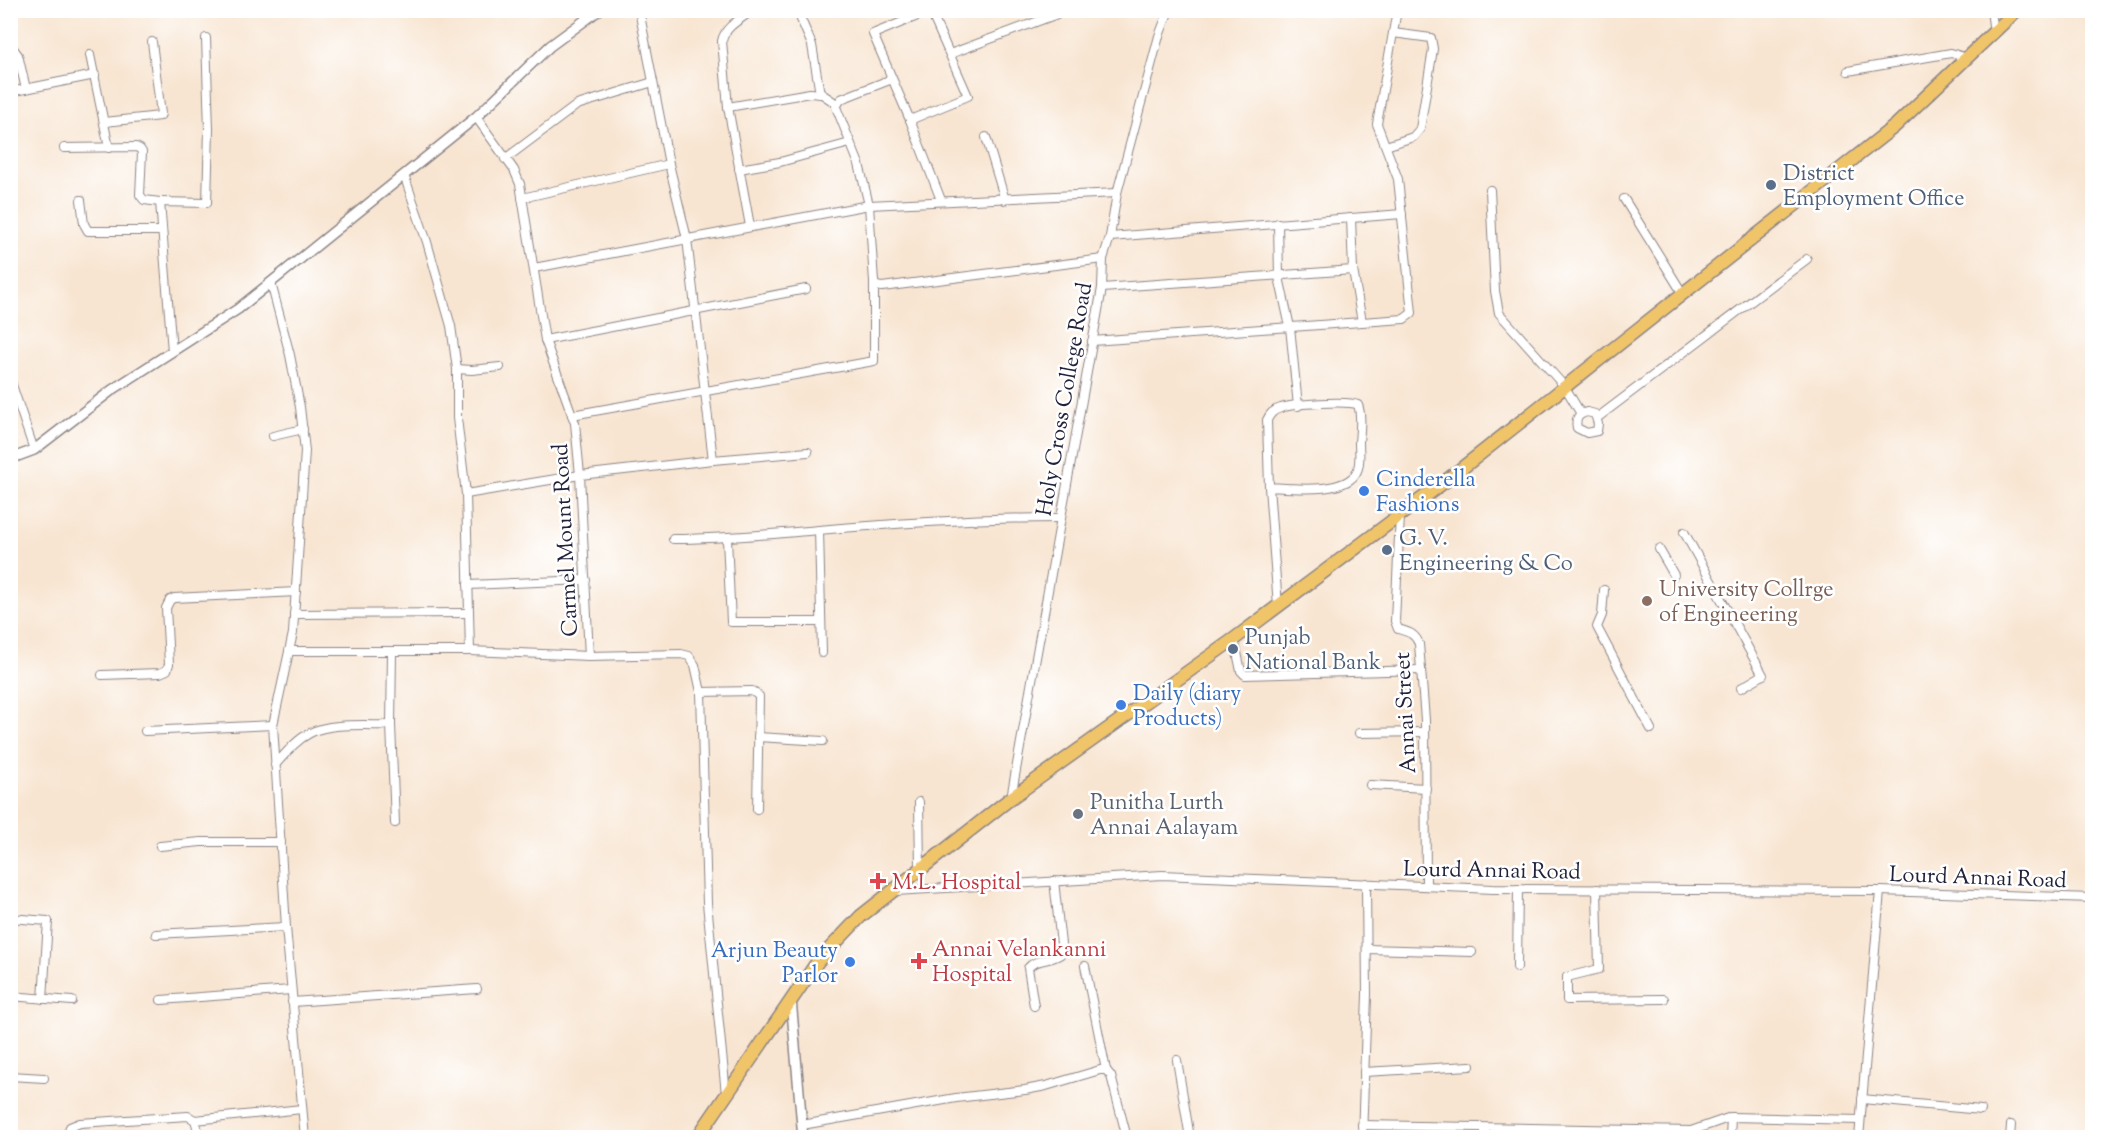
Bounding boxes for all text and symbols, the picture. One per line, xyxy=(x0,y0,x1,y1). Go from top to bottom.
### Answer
place label: District Employment Office xyxy=(1783,159,1965,216)
marker: District Employment Office xyxy=(1764,178,1778,192)
street label: Holy Cross College Road xyxy=(1030,280,1102,519)
street label: Carmel Mount Road xyxy=(546,442,588,637)
place label: Cinderella Fashions xyxy=(1376,465,1476,522)
marker: Cinderella Fashions xyxy=(1357,484,1371,498)
place label: G. V. Engineering & Co xyxy=(1399,524,1573,581)
marker: G. V. Engineering & Co xyxy=(1380,543,1394,557)
place label: University Collrge of Engineering xyxy=(1659,575,1834,632)
marker: University Collrge of Engineering xyxy=(1640,594,1654,608)
place label: Punjab National Bank xyxy=(1245,623,1381,680)
marker: Punjab National Bank xyxy=(1226,642,1240,656)
street label: Annai Street xyxy=(1388,651,1426,774)
place label: Daily (diary Products) xyxy=(1133,679,1241,736)
marker: Daily (diary Products) xyxy=(1114,698,1128,712)
place label: Punitha Lurth Annai Aalayam xyxy=(1090,788,1238,845)
marker: Punitha Lurth Annai Aalayam xyxy=(1071,807,1085,821)
street label: Lourd Annai Road xyxy=(1403,854,1581,890)
street label: Lourd Annai Road xyxy=(1889,860,2067,898)
place label: M.L. Hospital xyxy=(892,868,1022,900)
marker: M.L. Hospital xyxy=(869,872,887,890)
place label: Annai Velankanni Hospital xyxy=(932,935,1106,992)
place label: Arjun Beauty Parlor xyxy=(711,936,838,993)
marker: Annai Velankanni Hospital xyxy=(910,952,928,970)
marker: Arjun Beauty Parlor xyxy=(843,955,857,969)

